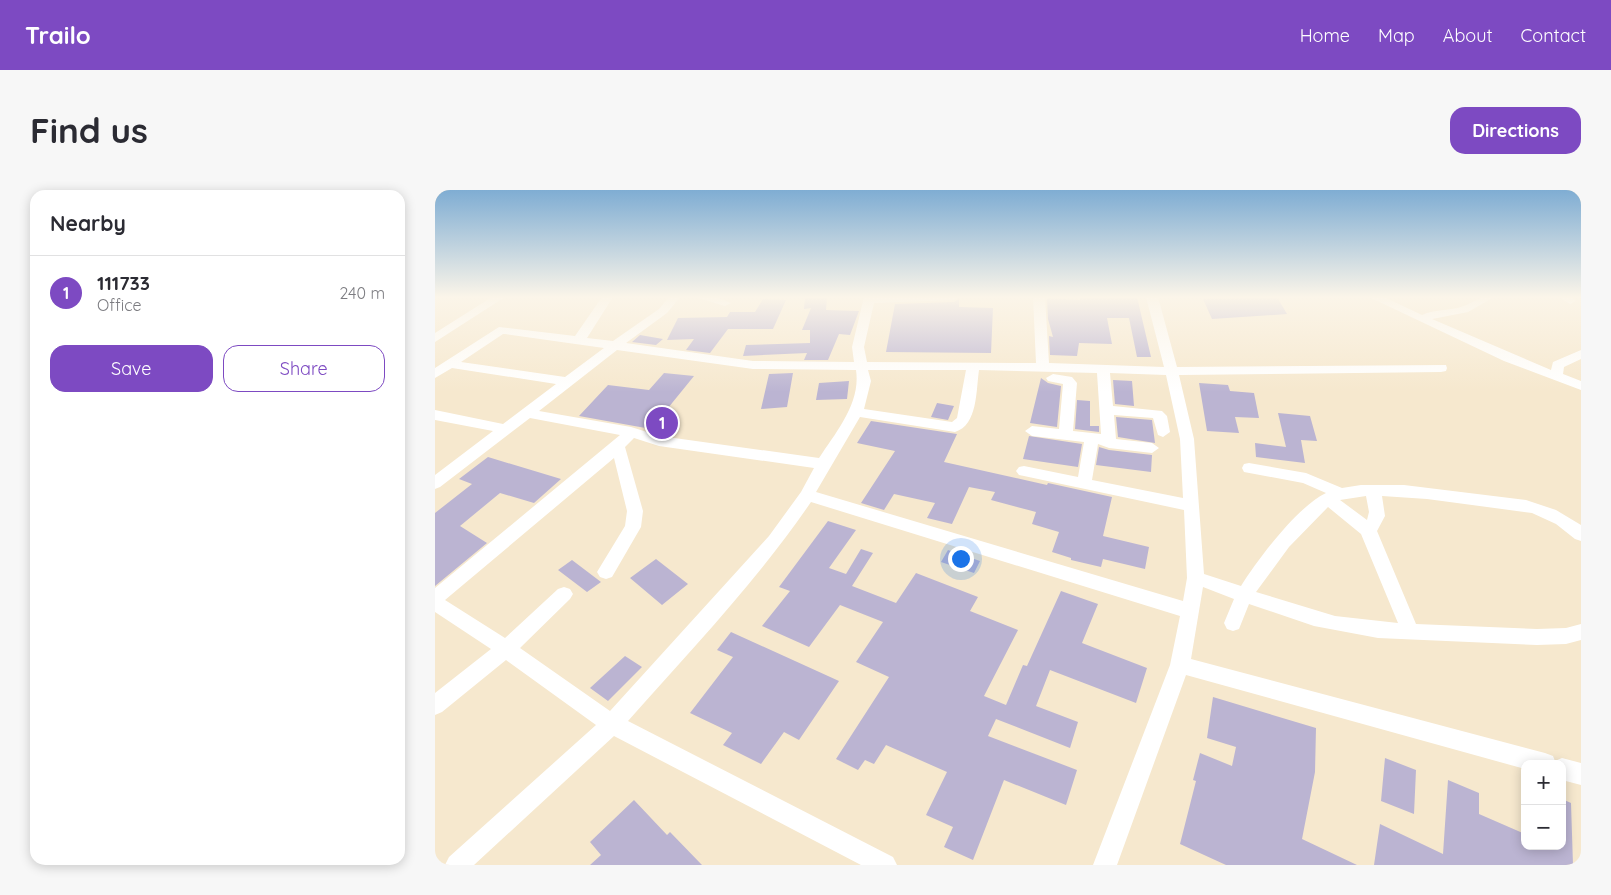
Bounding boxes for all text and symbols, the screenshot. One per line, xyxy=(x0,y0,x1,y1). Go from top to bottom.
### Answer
text: Trailo xyxy=(25,20,91,50)
text: Home xyxy=(1300,24,1350,47)
text: Map xyxy=(1378,24,1415,47)
text: About xyxy=(1443,24,1493,47)
text: Contact xyxy=(1521,24,1586,47)
button: Directions xyxy=(1450,107,1581,154)
text: Find us xyxy=(30,108,148,152)
text: Nearby xyxy=(50,210,126,236)
text: 111733 xyxy=(97,271,150,295)
text: 1 xyxy=(63,283,69,303)
text: 240 m xyxy=(339,283,385,303)
text: Office xyxy=(97,295,142,315)
button: Save xyxy=(50,345,213,392)
button: Share xyxy=(223,345,385,392)
pin: 1 xyxy=(646,404,678,442)
your location xyxy=(948,546,974,572)
map controls xyxy=(1521,760,1566,850)
button: + xyxy=(1521,760,1566,805)
button: − xyxy=(1521,805,1566,850)

